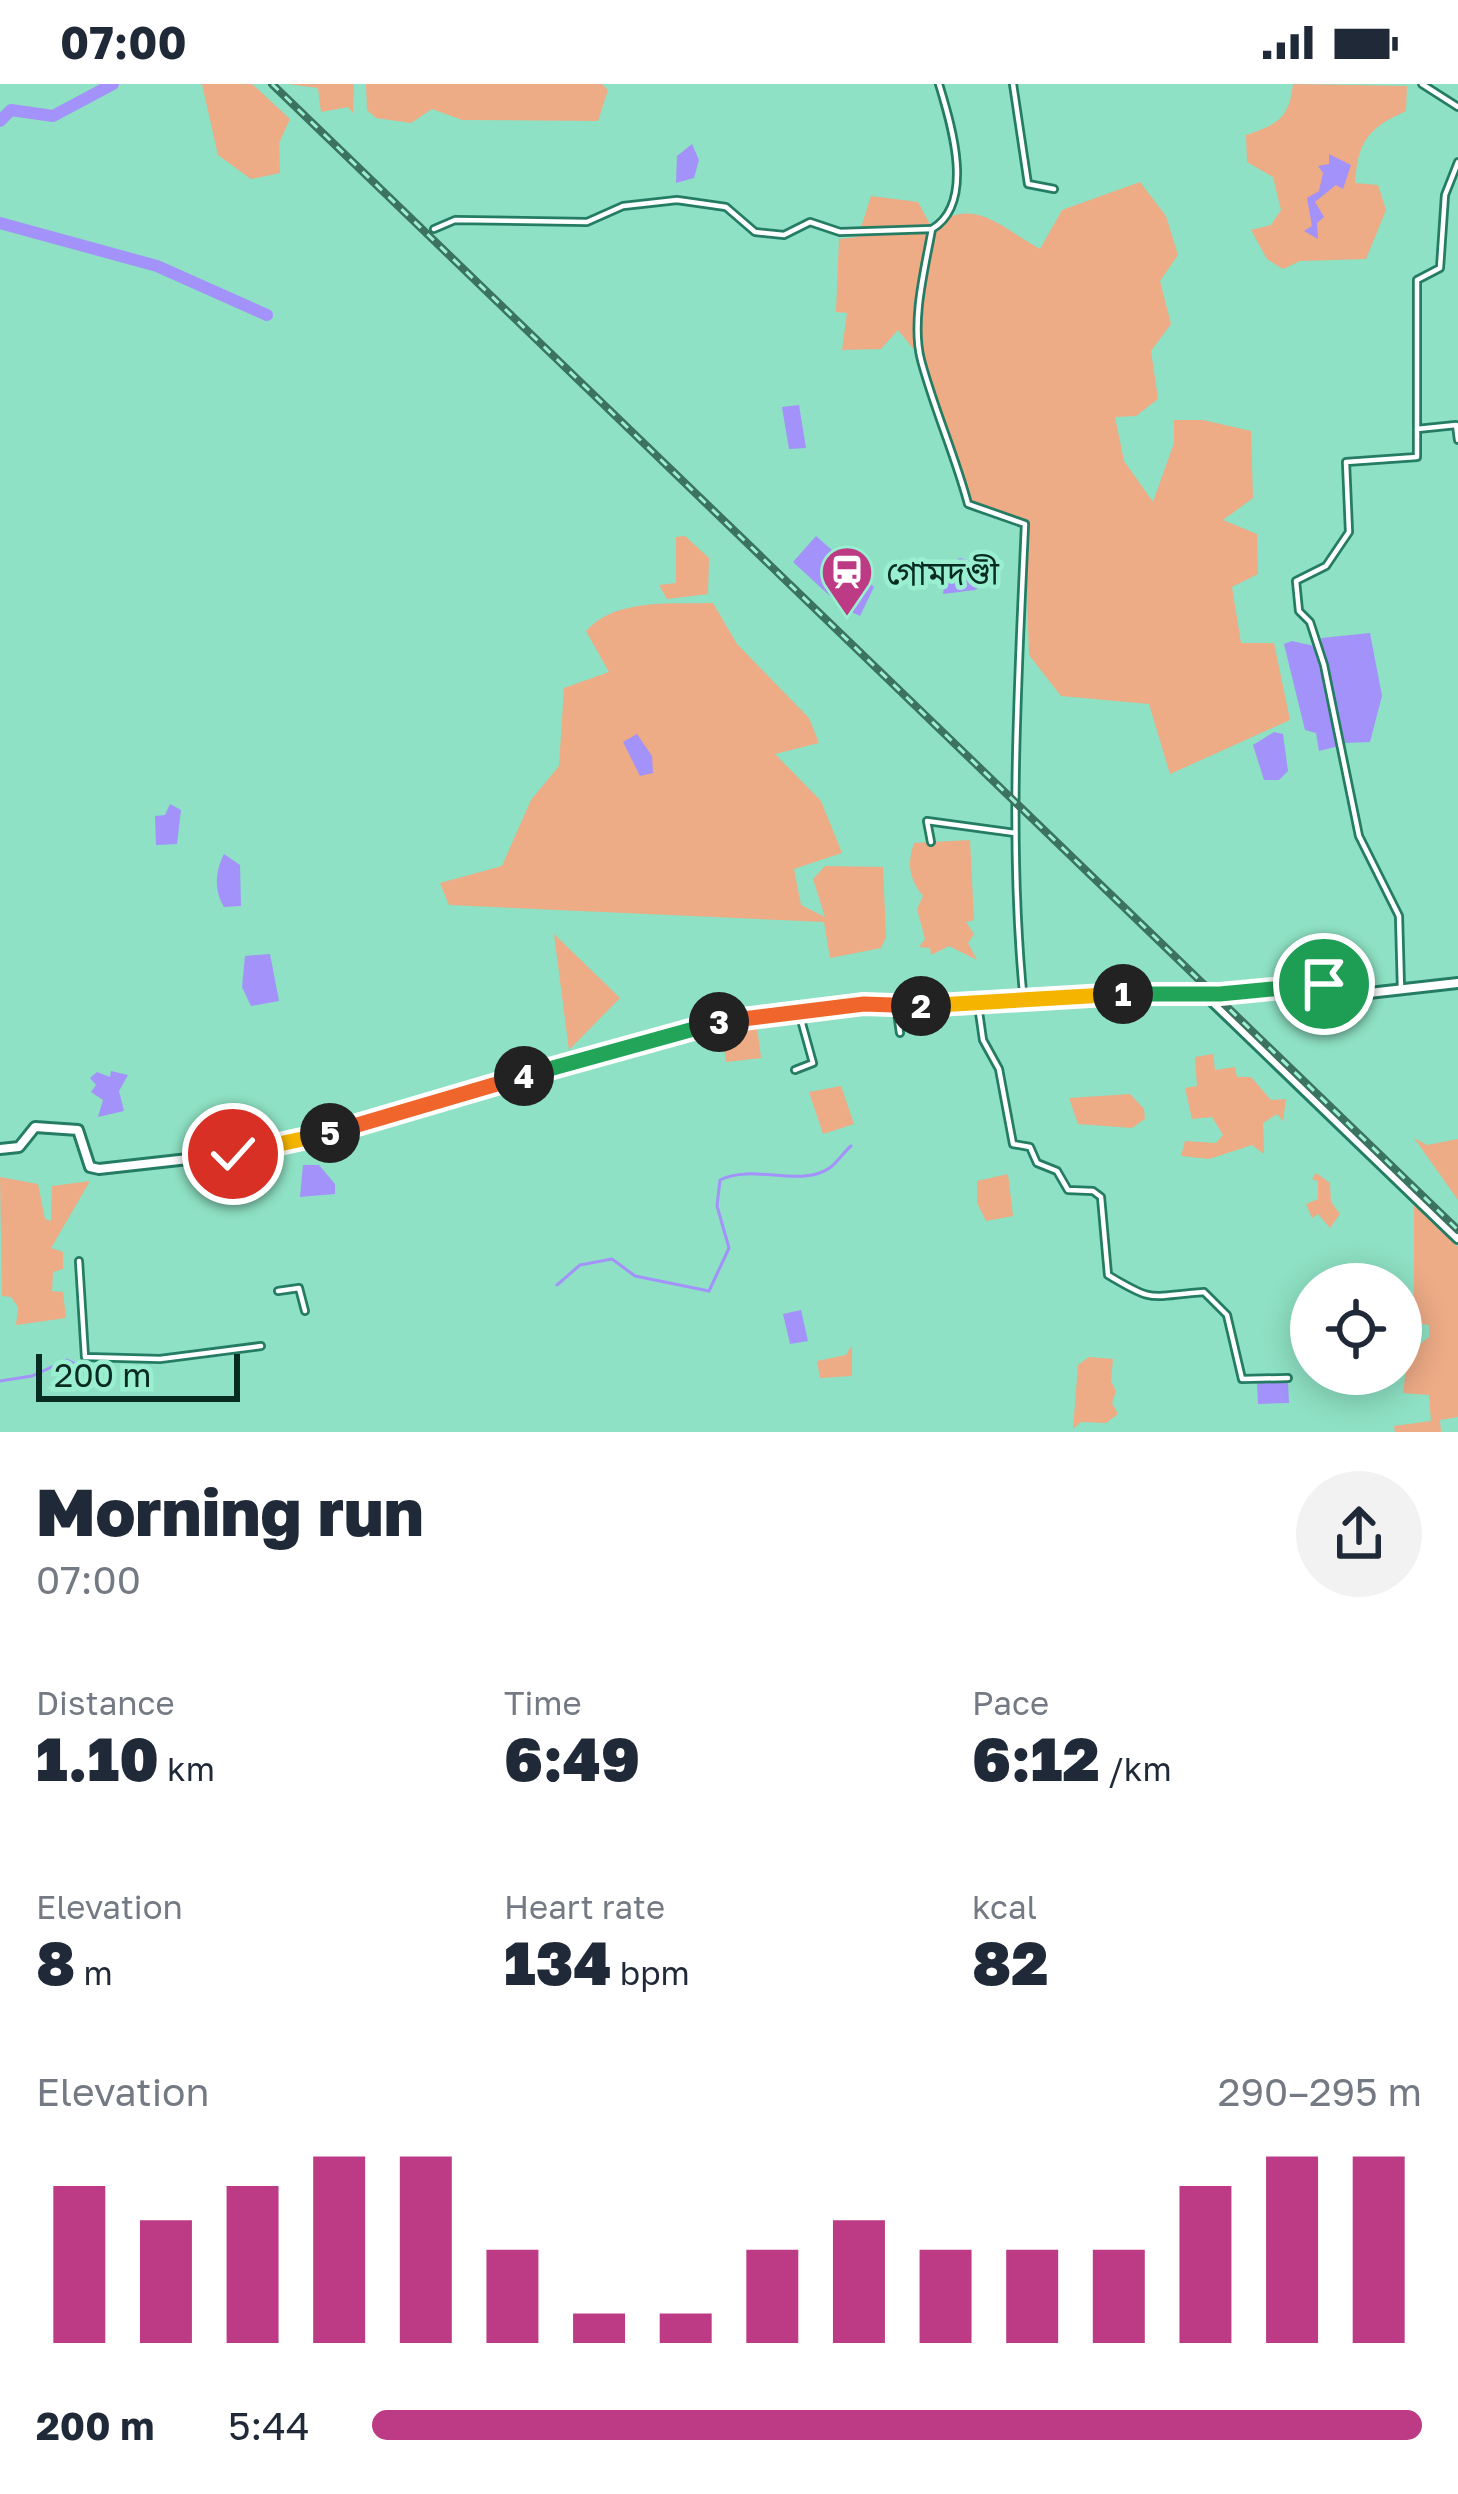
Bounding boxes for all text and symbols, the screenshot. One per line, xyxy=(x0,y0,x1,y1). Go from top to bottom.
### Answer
text: 07:00 xyxy=(60,15,187,69)
station icon: গোমদণ্ডী xyxy=(819,544,875,618)
place label: গোমদণ্ডী xyxy=(886,553,1000,592)
pin xyxy=(1273,933,1375,1035)
icon: arrive xyxy=(1291,951,1357,1017)
pin: 1 xyxy=(1093,964,1153,1024)
text: 1 xyxy=(1115,974,1132,1013)
pin: 2 xyxy=(891,976,951,1036)
text: 2 xyxy=(911,986,931,1025)
pin: 3 xyxy=(689,992,749,1052)
text: 3 xyxy=(709,1002,729,1041)
pin: 4 xyxy=(494,1046,554,1106)
text: 4 xyxy=(514,1056,534,1095)
pin xyxy=(182,1103,284,1205)
pin: 5 xyxy=(300,1103,360,1163)
text: 5 xyxy=(320,1113,340,1152)
icon: check xyxy=(200,1121,266,1187)
map controls xyxy=(1290,1263,1422,1395)
button: locate xyxy=(1290,1263,1422,1395)
scale bar xyxy=(36,1348,240,1401)
text: 200 m xyxy=(54,1355,152,1394)
text: Morning run xyxy=(36,1471,424,1551)
button: share xyxy=(1296,1471,1422,1597)
text: 07:00 xyxy=(36,1556,141,1603)
text: Distance xyxy=(36,1683,175,1722)
text: Time xyxy=(504,1683,582,1722)
text: Pace xyxy=(972,1683,1049,1722)
text: 1.10 xyxy=(36,1722,159,1794)
text: 6:49 xyxy=(504,1722,640,1794)
text: 6:12 xyxy=(972,1722,1100,1794)
text: km xyxy=(159,1749,215,1788)
text: /km xyxy=(1100,1749,1172,1788)
text: Elevation xyxy=(36,1887,183,1926)
text: Heart rate xyxy=(504,1887,665,1926)
text: kcal xyxy=(972,1887,1037,1926)
text: 8 xyxy=(36,1926,75,1998)
text: 134 xyxy=(504,1926,612,1998)
text: 82 xyxy=(972,1926,1049,1998)
text: m xyxy=(75,1953,113,1992)
text: bpm xyxy=(612,1953,690,1992)
text: Elevation xyxy=(36,2068,209,2115)
text: 290–295 m xyxy=(1218,2068,1422,2115)
text: 200 m xyxy=(36,2402,154,2449)
text: 5:44 xyxy=(228,2402,310,2449)

